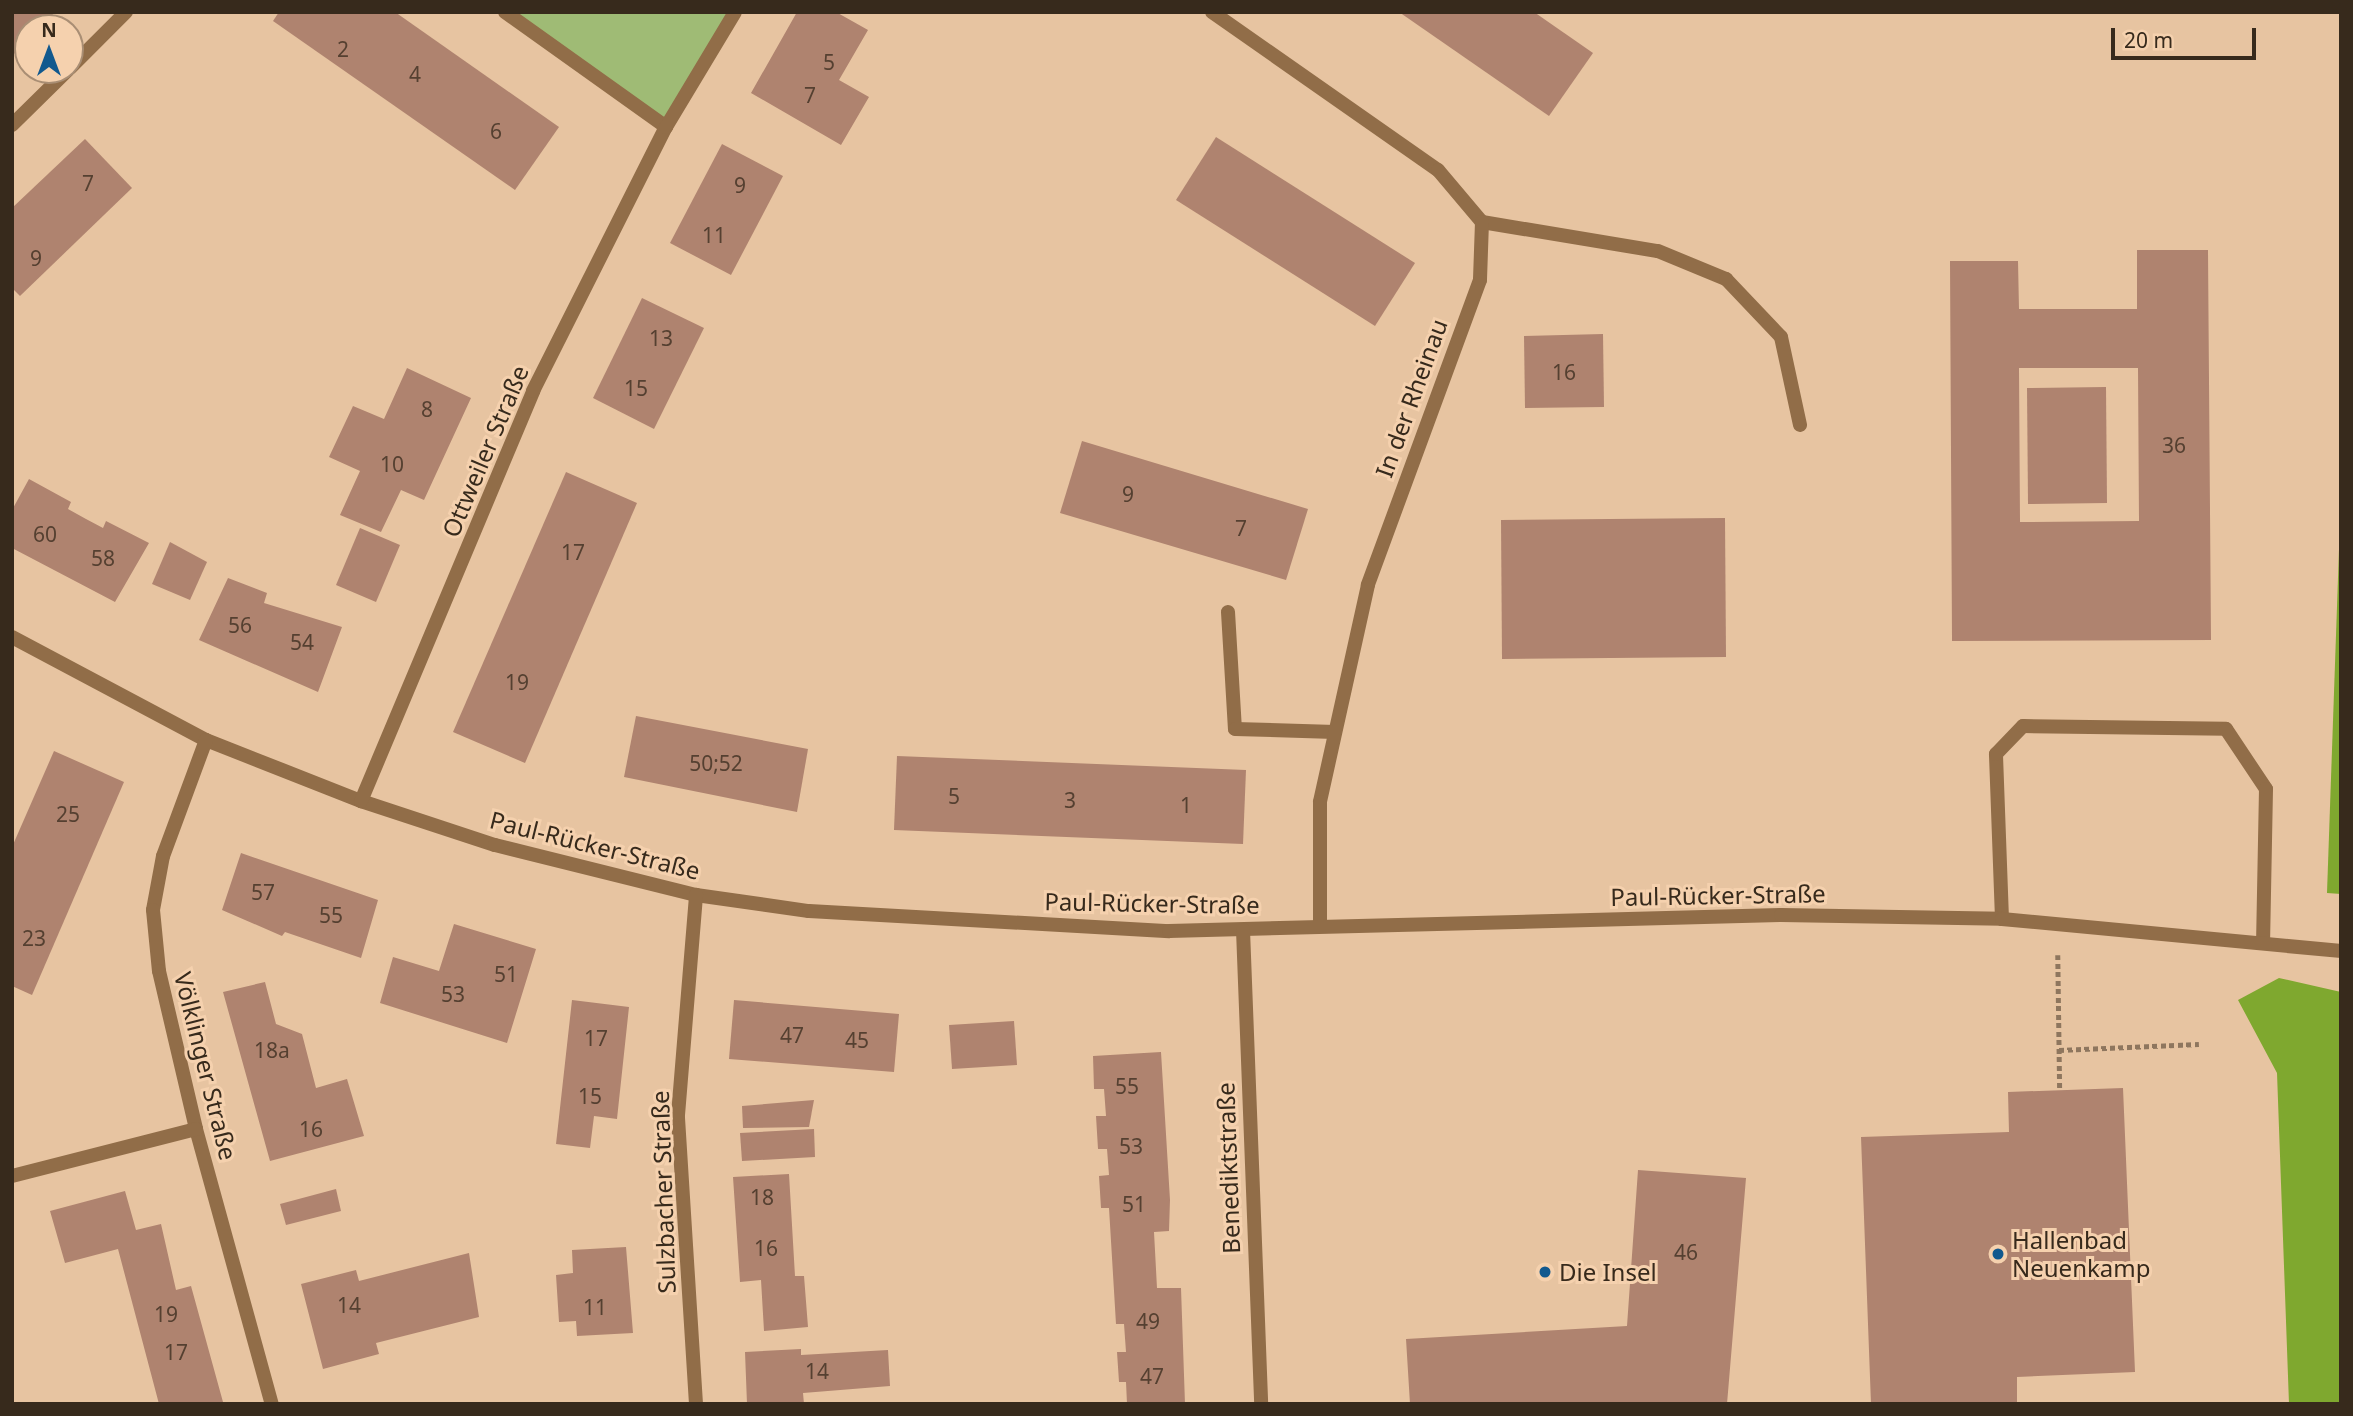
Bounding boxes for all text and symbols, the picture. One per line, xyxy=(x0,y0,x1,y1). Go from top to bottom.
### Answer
north arrow xyxy=(14,14,84,84)
scale bar xyxy=(2115,14,2260,58)
text: N xyxy=(41,17,57,43)
text: 20 m xyxy=(2124,26,2173,54)
house number: 2 xyxy=(337,36,349,62)
house number: 5 xyxy=(823,49,835,75)
house number: 4 xyxy=(409,61,421,87)
house number: 7 xyxy=(804,82,816,108)
house number: 6 xyxy=(490,118,502,144)
house number: 7 xyxy=(82,170,94,196)
house number: 9 xyxy=(734,172,746,198)
house number: 11 xyxy=(702,222,726,248)
house number: 9 xyxy=(30,245,42,271)
street label: In der Rheinau xyxy=(1369,315,1453,481)
house number: 13 xyxy=(649,325,673,351)
house number: 16 xyxy=(1552,359,1576,385)
street label: Ottweiler Straße xyxy=(436,361,534,541)
house number: 15 xyxy=(624,375,648,401)
house number: 8 xyxy=(421,396,433,422)
house number: 36 xyxy=(2162,432,2186,458)
house number: 10 xyxy=(380,451,404,477)
house number: 9 xyxy=(1122,481,1134,507)
house number: 7 xyxy=(1235,515,1247,541)
house number: 60 xyxy=(33,521,57,547)
house number: 17 xyxy=(561,539,585,565)
house number: 58 xyxy=(91,545,115,571)
house number: 56 xyxy=(228,612,252,638)
house number: 54 xyxy=(290,629,314,655)
house number: 19 xyxy=(505,669,529,695)
house number: 50;52 xyxy=(689,750,743,776)
house number: 5 xyxy=(948,783,960,809)
house number: 3 xyxy=(1064,787,1076,813)
house number: 1 xyxy=(1180,792,1192,818)
house number: 25 xyxy=(56,801,80,827)
street label: Paul-Rücker-Straße xyxy=(487,805,703,885)
house number: 57 xyxy=(251,879,275,905)
street label: Paul-Rücker-Straße xyxy=(1610,879,1826,911)
street label: Paul-Rücker-Straße xyxy=(1044,887,1260,919)
house number: 55 xyxy=(319,902,343,928)
house number: 23 xyxy=(22,925,46,951)
house number: 51 xyxy=(494,961,518,987)
street label: Völklinger Straße xyxy=(169,969,243,1163)
house number: 53 xyxy=(441,981,465,1007)
house number: 47 xyxy=(780,1022,804,1048)
house number: 17 xyxy=(584,1025,608,1051)
house number: 45 xyxy=(845,1027,869,1053)
house number: 18a xyxy=(254,1037,290,1063)
house number: 55 xyxy=(1115,1073,1139,1099)
street label: Benediktstraße xyxy=(1211,1082,1245,1254)
house number: 15 xyxy=(578,1083,602,1109)
street label: Sulzbacher Straße xyxy=(645,1090,681,1294)
house number: 16 xyxy=(299,1116,323,1142)
house number: 53 xyxy=(1119,1133,1143,1159)
house number: 18 xyxy=(750,1184,774,1210)
house number: 51 xyxy=(1122,1191,1146,1217)
place label: Hallenbad Neuenkamp xyxy=(2012,1226,2150,1282)
house number: 16 xyxy=(754,1235,778,1261)
house number: 46 xyxy=(1674,1239,1698,1265)
marker: Hallenbad Neuenkamp xyxy=(1990,1246,2006,1262)
place label: Die Insel xyxy=(1559,1258,1657,1286)
marker: Die Insel xyxy=(1537,1264,1553,1280)
house number: 14 xyxy=(337,1292,361,1318)
house number: 11 xyxy=(583,1294,607,1320)
house number: 19 xyxy=(154,1301,178,1327)
house number: 49 xyxy=(1136,1308,1160,1334)
house number: 17 xyxy=(164,1339,188,1365)
house number: 14 xyxy=(805,1358,829,1384)
house number: 47 xyxy=(1140,1363,1164,1389)

